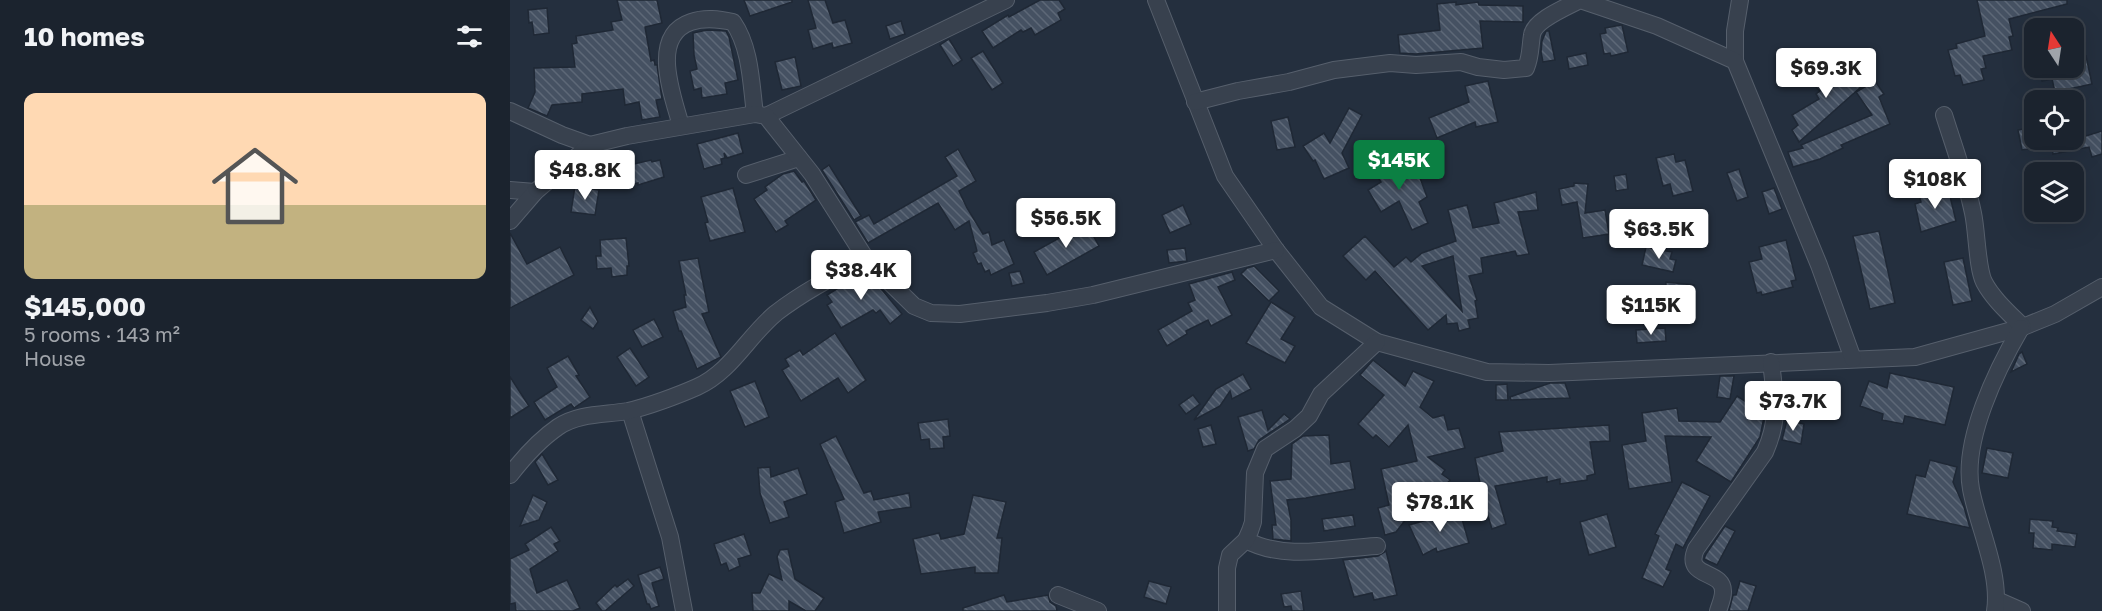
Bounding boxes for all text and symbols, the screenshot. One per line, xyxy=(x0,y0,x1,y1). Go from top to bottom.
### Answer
north arrow xyxy=(2024,18,2084,78)
map controls xyxy=(2024,18,2084,222)
icon: filters xyxy=(453,20,486,53)
text: 10 homes xyxy=(24,21,145,52)
pin: $69.3K xyxy=(1777,48,1875,99)
text: $69.3K xyxy=(1790,55,1862,79)
button: locate xyxy=(2024,90,2084,150)
icon: home xyxy=(201,132,309,240)
pin: $145K xyxy=(1357,140,1441,191)
text: $145K xyxy=(1368,147,1430,171)
pin: $48.8K xyxy=(536,150,634,201)
text: $48.8K xyxy=(549,157,621,181)
pin: $108K xyxy=(1893,159,1977,210)
button: layers xyxy=(2024,162,2084,222)
text: $108K xyxy=(1903,166,1967,190)
pin: $56.5K xyxy=(1017,198,1115,249)
text: $56.5K xyxy=(1030,205,1102,229)
pin: $63.5K xyxy=(1610,209,1708,260)
text: $63.5K xyxy=(1623,216,1695,240)
pin: $38.4K xyxy=(812,250,910,301)
text: $38.4K xyxy=(825,257,897,281)
pin: $115K xyxy=(1609,285,1693,336)
text: $145,000 xyxy=(24,291,146,322)
text: $115K xyxy=(1621,292,1681,316)
text: 5 rooms · 143 m² xyxy=(24,322,180,346)
text: House xyxy=(24,346,86,370)
pin: $73.7K xyxy=(1744,381,1842,432)
text: $73.7K xyxy=(1759,388,1827,412)
pin: $78.1K xyxy=(1391,482,1489,533)
text: $78.1K xyxy=(1406,489,1474,513)

